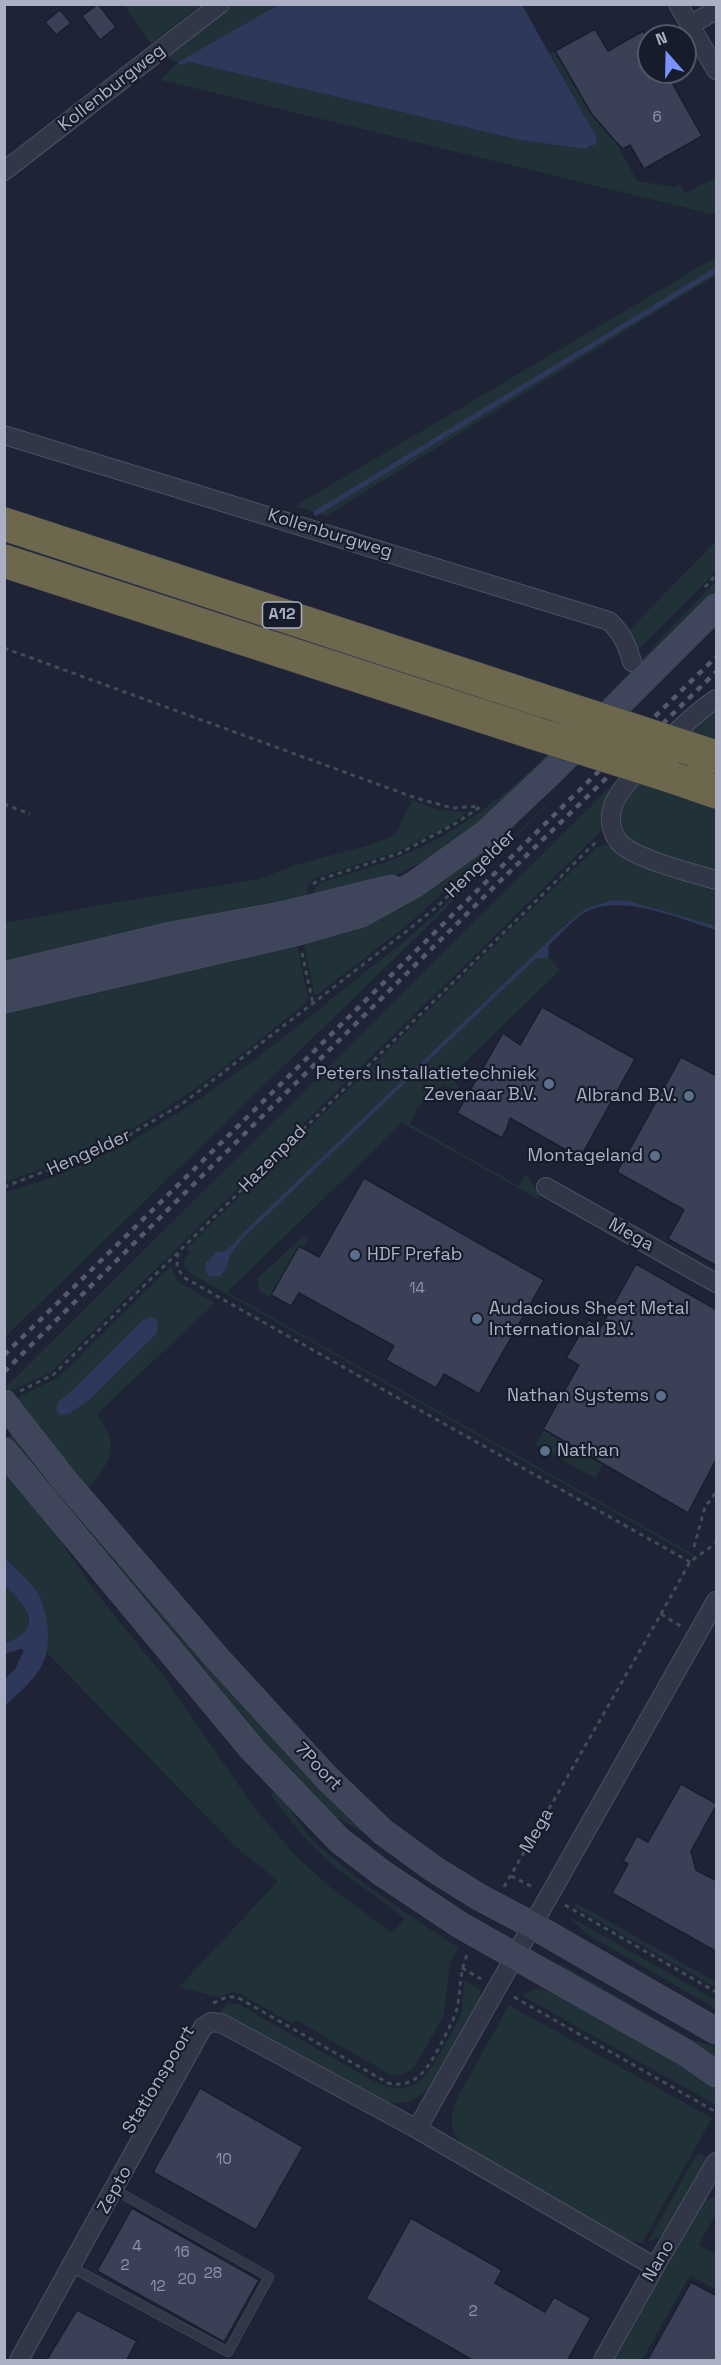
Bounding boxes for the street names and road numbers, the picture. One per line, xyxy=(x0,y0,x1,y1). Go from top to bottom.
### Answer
street label: Kollenburgweg xyxy=(54,40,170,136)
street label: Kollenburgweg xyxy=(265,505,395,563)
road number: A12 xyxy=(262,602,302,628)
street label: Hengelder xyxy=(441,825,521,903)
street label: Hazenpad xyxy=(235,1121,311,1197)
street label: Hengelder xyxy=(44,1125,134,1181)
street label: Mega xyxy=(605,1214,657,1256)
street label: 7Poort xyxy=(290,1739,346,1795)
street label: Mega xyxy=(516,1805,558,1857)
street label: Stationspoort xyxy=(118,2022,200,2138)
street label: Zepto xyxy=(93,2162,137,2218)
street label: Nano xyxy=(639,2236,679,2286)

